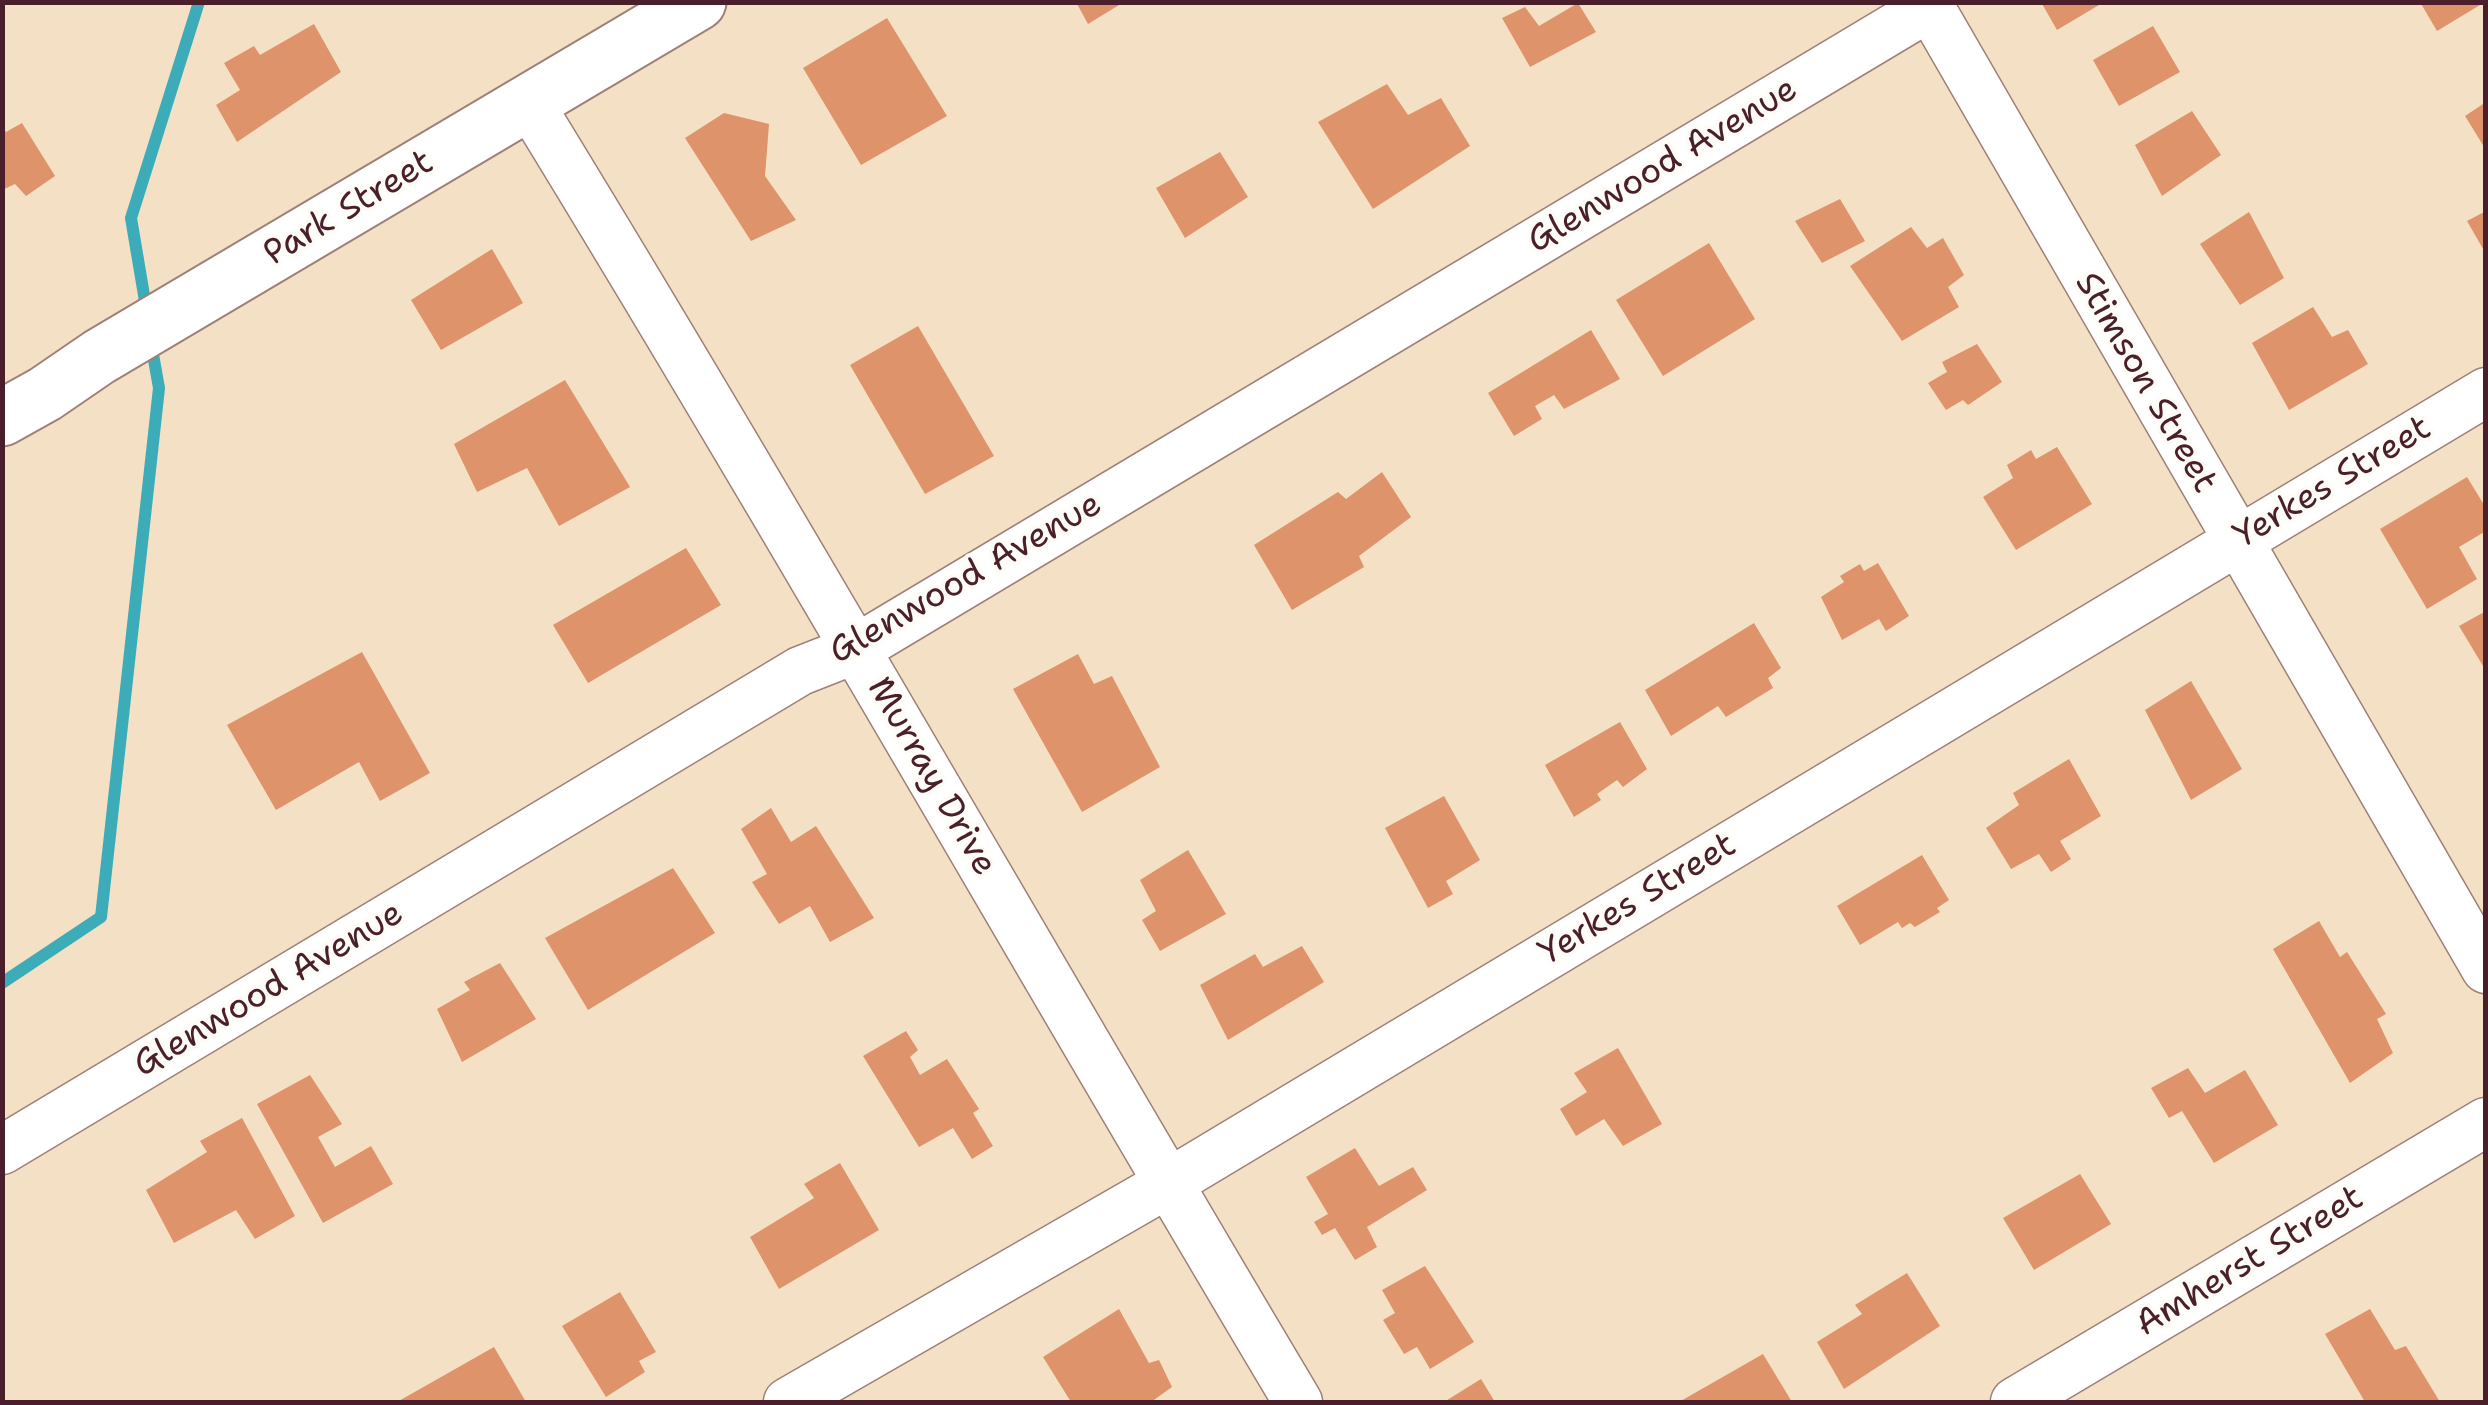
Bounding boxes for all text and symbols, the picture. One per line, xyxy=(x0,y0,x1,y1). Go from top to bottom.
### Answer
street label: Glenwood Avenue xyxy=(1521,69,1805,263)
street label: Park Street xyxy=(257,142,441,276)
street label: Stimson Street xyxy=(2065,265,2225,501)
street label: Yerkes Street xyxy=(2227,408,2439,558)
street label: Glenwood Avenue xyxy=(822,484,1110,674)
street label: Murray Drive xyxy=(857,670,1005,884)
street label: Yerkes Street xyxy=(1532,825,1744,975)
street label: Glenwood Avenue xyxy=(127,893,411,1087)
street label: Amherst Street xyxy=(2129,1178,2371,1346)

